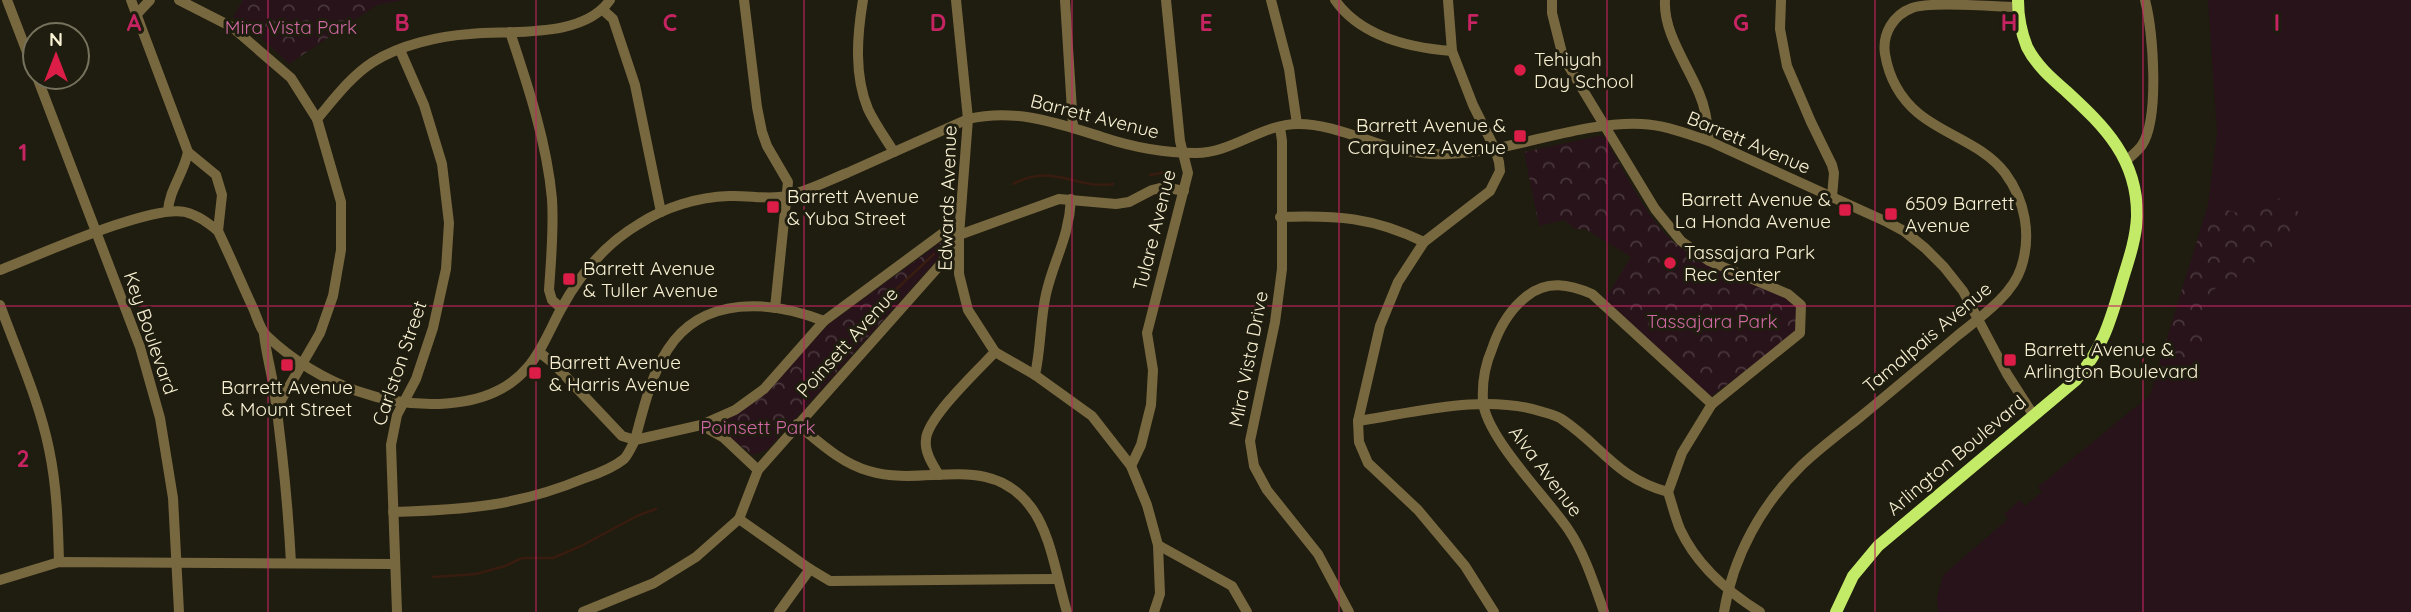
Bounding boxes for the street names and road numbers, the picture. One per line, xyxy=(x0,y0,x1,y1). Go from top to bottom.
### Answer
street label: Barrett Avenue xyxy=(1028,88,1162,144)
street label: Barrett Avenue xyxy=(1684,105,1814,179)
street label: Edwards Avenue xyxy=(932,125,962,271)
street label: Tulare Avenue xyxy=(1127,167,1181,293)
street label: Key Boulevard xyxy=(119,268,183,398)
street label: Tamalpais Avenue xyxy=(1858,276,1996,398)
street label: Poinsett Avenue xyxy=(791,282,903,402)
street label: Mira Vista Drive xyxy=(1223,289,1273,429)
street label: Carlston Street xyxy=(366,297,432,429)
street label: Arlington Boulevard xyxy=(1882,390,2030,520)
street label: Alva Avenue xyxy=(1504,421,1588,521)

